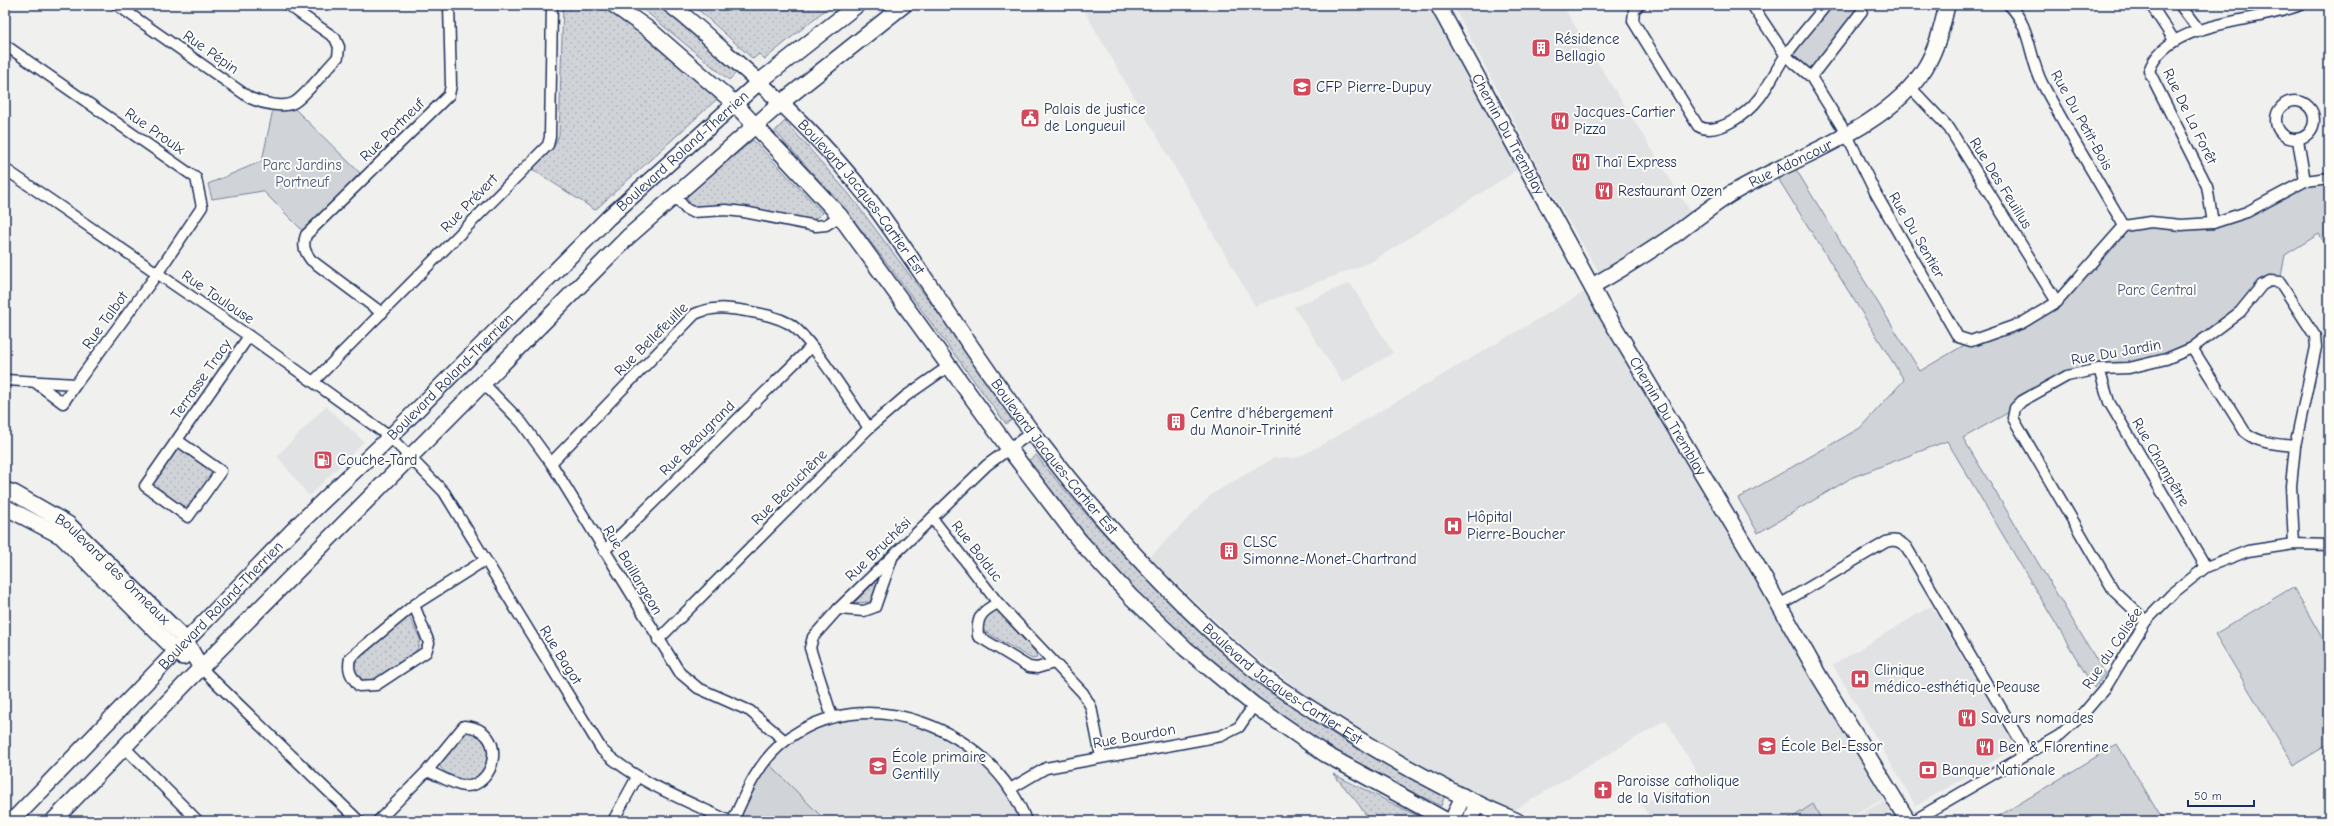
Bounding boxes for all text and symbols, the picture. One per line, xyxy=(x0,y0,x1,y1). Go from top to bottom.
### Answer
street label: Rue Pépin xyxy=(180,26,242,78)
place label: Résidence Bellagio xyxy=(1555,30,1620,65)
building icon: Résidence Bellagio xyxy=(1530,37,1552,59)
street label: Rue De La Forêt xyxy=(2159,65,2221,167)
street label: Rue Du Petit-Bois xyxy=(2047,67,2117,173)
street label: Chemin Du Tremblay xyxy=(1468,70,1549,198)
school or university icon: CFP Pierre-Dupuy xyxy=(1291,76,1313,98)
place label: CFP Pierre-Dupuy xyxy=(1316,78,1431,96)
street label: Boulevard Roland-Therrien xyxy=(613,87,752,215)
street label: Rue Portneuf xyxy=(356,94,429,165)
place label: Palais de justice de Longueuil xyxy=(1044,100,1146,135)
place label: Jacques-Cartier Pizza xyxy=(1574,103,1675,138)
street label: Rue Proulx xyxy=(121,104,189,159)
public building icon: Palais de justice de Longueuil xyxy=(1019,107,1041,129)
restaurant icon: Jacques-Cartier Pizza xyxy=(1549,110,1571,132)
street label: Boulevard Jacques-Cartier Est xyxy=(794,115,929,278)
street label: Rue Des Feuillus xyxy=(1966,134,2036,232)
street label: Rue Adoncour xyxy=(1746,135,1836,191)
restaurant icon: Thaï Express xyxy=(1570,151,1592,173)
place label: Thaï Express xyxy=(1595,153,1677,171)
park label: Parc Jardins Portneuf xyxy=(262,156,342,191)
street label: Rue Prévert xyxy=(437,170,502,236)
restaurant icon: Restaurant Ozen xyxy=(1593,180,1615,202)
place label: Restaurant Ozen xyxy=(1618,182,1722,200)
street label: Rue Du Sentier xyxy=(1885,189,1949,281)
street label: Rue Toulouse xyxy=(178,266,258,328)
park label: Parc Central xyxy=(2117,281,2197,299)
street label: Rue Talbot xyxy=(78,287,132,352)
street label: Rue Bellefeuille xyxy=(610,298,692,380)
street label: Boulevard Roland-Therrien xyxy=(383,310,517,444)
street label: Terrasse Tracy xyxy=(167,335,235,423)
street label: Rue Du Jardin xyxy=(2070,335,2162,369)
street label: Chemin Du Tremblay xyxy=(1625,353,1710,479)
street label: Boulevard Jacques-Cartier Est xyxy=(987,375,1122,539)
street label: Rue Beaugrand xyxy=(656,397,738,479)
place label: Centre d'hébergement du Manoir-Trinité xyxy=(1190,404,1334,439)
building icon: Centre d'hébergement du Manoir-Trinité xyxy=(1165,411,1187,433)
street label: Rue Champêtre xyxy=(2128,414,2194,510)
street label: Rue Beauchêne xyxy=(747,445,831,529)
fuel station icon: Couche-Tard xyxy=(312,449,334,471)
place label: Couche-Tard xyxy=(337,451,417,469)
place label: Hôpital Pierre-Boucher xyxy=(1467,508,1565,543)
street label: Boulevard des Ormeaux xyxy=(52,510,175,629)
street label: Rue Bruchési xyxy=(841,513,915,585)
hospital icon: Hôpital Pierre-Boucher xyxy=(1442,515,1464,537)
street label: Rue Bolduc xyxy=(948,517,1006,585)
street label: Rue Baillargeon xyxy=(599,522,667,618)
place label: CLSC Simonne-Monet-Chartrand xyxy=(1243,533,1417,568)
street label: Boulevard Roland-Therrien xyxy=(154,537,287,673)
building icon: CLSC Simonne-Monet-Chartrand xyxy=(1218,540,1240,562)
street label: Rue du Colisée xyxy=(2078,603,2146,692)
street label: Boulevard Jacques-Cartier Est xyxy=(1199,619,1366,748)
street label: Rue Bagot xyxy=(536,622,587,688)
place label: Clinique médico-esthétique Peause xyxy=(1874,661,2041,696)
hospital icon: Clinique médico-esthétique Peause xyxy=(1849,668,1871,690)
restaurant icon: Saveurs nomades xyxy=(1956,707,1978,729)
place label: Saveurs nomades xyxy=(1981,709,2093,727)
street label: Rue Bourdon xyxy=(1091,720,1177,752)
school or university icon: École Bel-Essor xyxy=(1756,735,1778,757)
place label: École Bel-Essor xyxy=(1781,736,1883,755)
restaurant icon: Ben & Florentine xyxy=(1974,736,1996,758)
place label: Ben & Florentine xyxy=(1999,738,2109,756)
place label: École primaire Gentilly xyxy=(892,747,987,783)
school or university icon: École primaire Gentilly xyxy=(867,755,889,777)
bank icon: Banque Nationale xyxy=(1917,759,1939,781)
place label: Banque Nationale xyxy=(1942,761,2056,779)
place label: Paroisse catholique de la Visitation xyxy=(1617,772,1740,807)
church icon: Paroisse catholique de la Visitation xyxy=(1592,779,1614,801)
scale bar xyxy=(2188,782,2254,808)
text: 50 m xyxy=(2194,789,2222,803)

